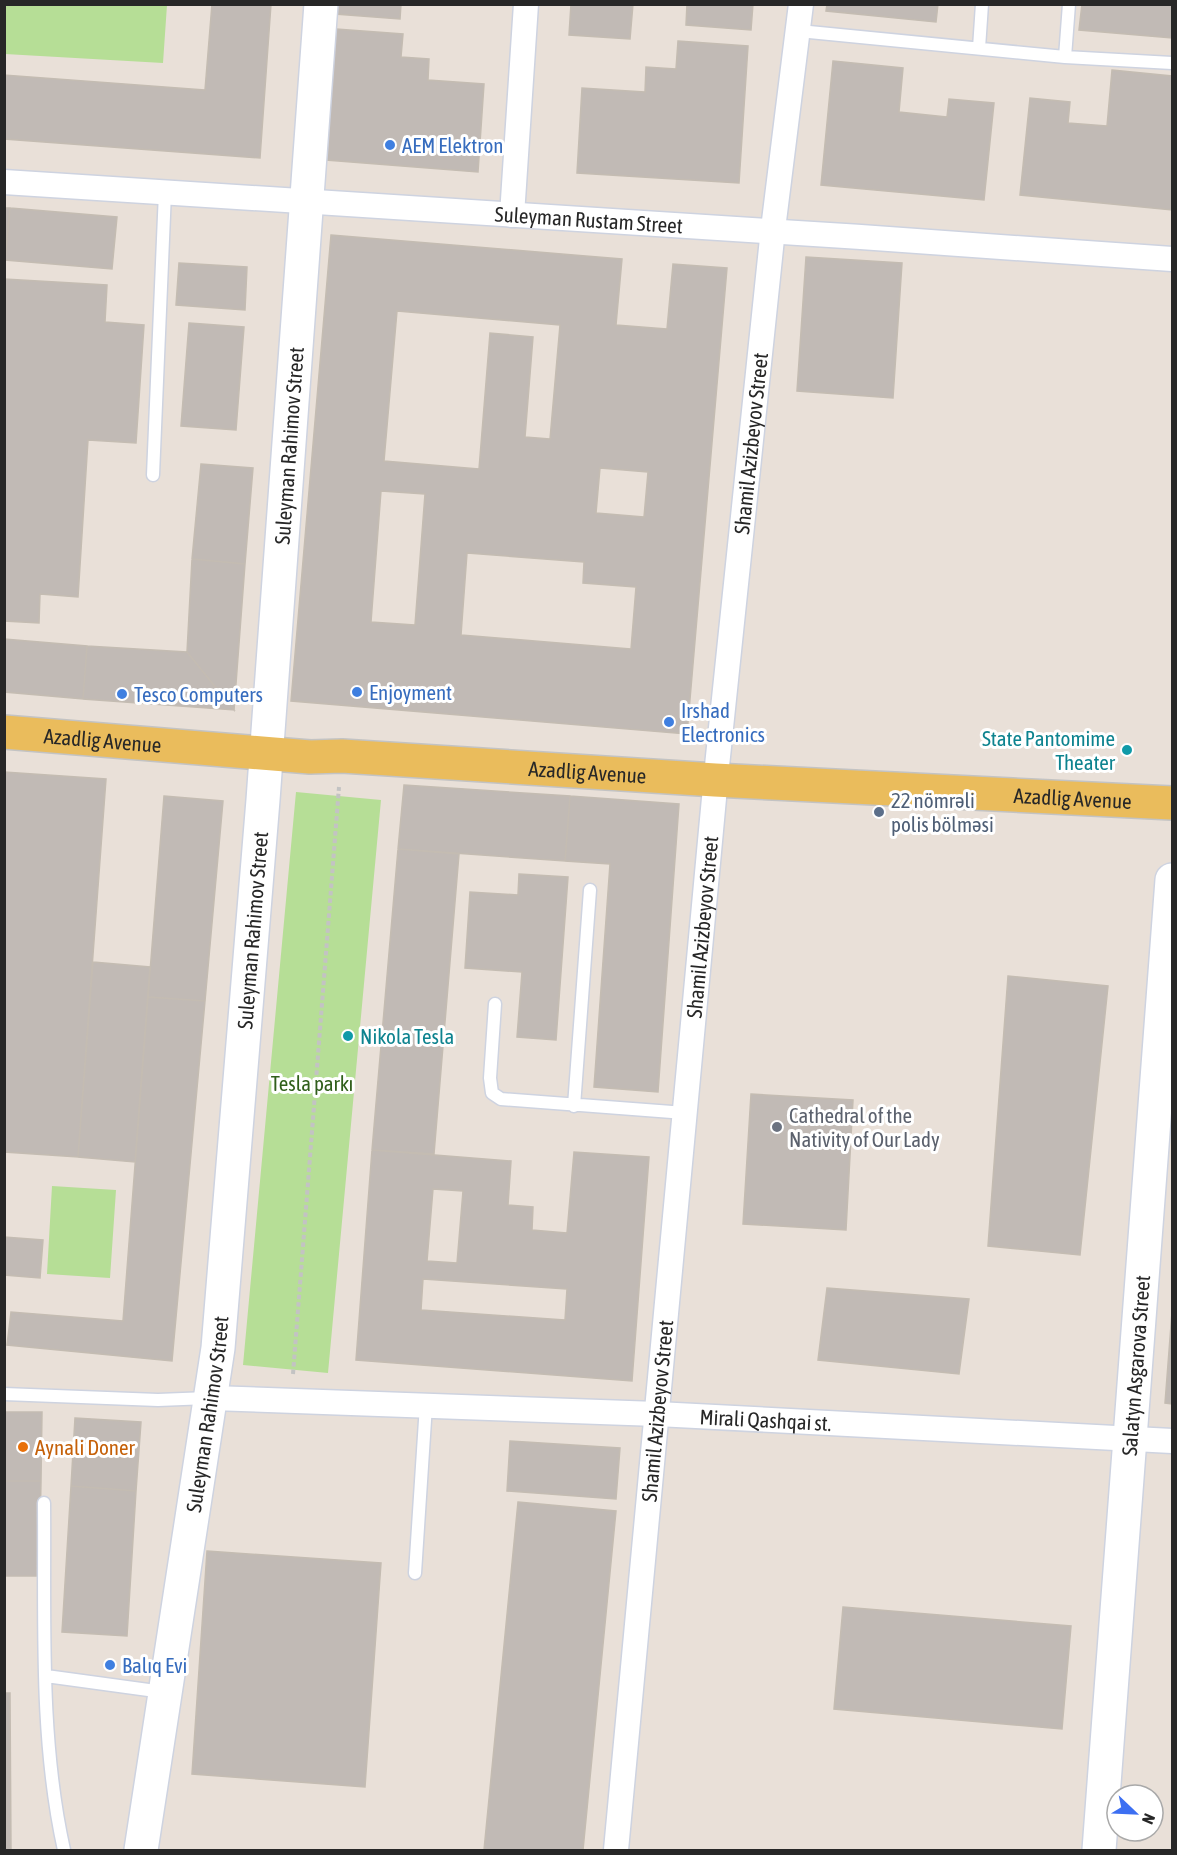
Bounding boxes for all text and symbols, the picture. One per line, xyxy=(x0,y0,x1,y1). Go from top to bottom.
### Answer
place label: AEM Elektron xyxy=(402,133,504,157)
marker: AEM Elektron xyxy=(383,138,397,152)
street label: Suleyman Rustam Street xyxy=(494,201,684,237)
street label: Suleyman Rahimov Street xyxy=(270,346,308,545)
street label: Shamil Azizbeyov Street xyxy=(729,351,772,535)
place label: Enjoyment xyxy=(369,680,452,704)
place label: Tesco Computers xyxy=(134,682,263,706)
marker: Enjoyment xyxy=(350,685,364,699)
marker: Tesco Computers xyxy=(115,687,129,701)
place label: Irshad Electronics xyxy=(681,698,765,746)
marker: Irshad Electronics xyxy=(662,715,676,729)
street label: Azadlig Avenue xyxy=(43,723,163,757)
place label: State Pantomime Theater xyxy=(982,726,1116,774)
marker: State Pantomime Theater xyxy=(1120,743,1134,757)
street label: Azadlig Avenue xyxy=(528,756,647,788)
street label: Azadlig Avenue xyxy=(1013,783,1132,813)
place label: 22 nömrəli polis bölməsi xyxy=(891,788,994,836)
marker: 22 nömrəli polis bölməsi xyxy=(872,805,886,819)
street label: Suleyman Rahimov Street xyxy=(232,831,272,1030)
street label: Shamil Azizbeyov Street xyxy=(682,835,722,1019)
place label: Nikola Tesla xyxy=(360,1024,454,1048)
marker: Nikola Tesla xyxy=(341,1029,355,1043)
park label: Tesla parkı xyxy=(271,1071,353,1095)
place label: Cathedral of the Nativity of Our Lady xyxy=(789,1103,940,1151)
marker: Cathedral of the Nativity of Our Lady xyxy=(770,1120,784,1134)
street label: Salatyn Asgarova Street xyxy=(1117,1274,1154,1457)
street label: Suleyman Rahimov Street xyxy=(181,1315,233,1514)
street label: Shamil Azizbeyov Street xyxy=(636,1319,677,1503)
street label: Mirali Qashqai st. xyxy=(699,1404,832,1435)
place label: Aynali Doner xyxy=(35,1435,136,1459)
marker: Aynali Doner xyxy=(16,1440,30,1454)
place label: Balıq Evi xyxy=(122,1653,187,1677)
marker: Balıq Evi xyxy=(103,1658,117,1672)
north arrow xyxy=(1105,1783,1165,1843)
text: N xyxy=(1139,1811,1159,1827)

